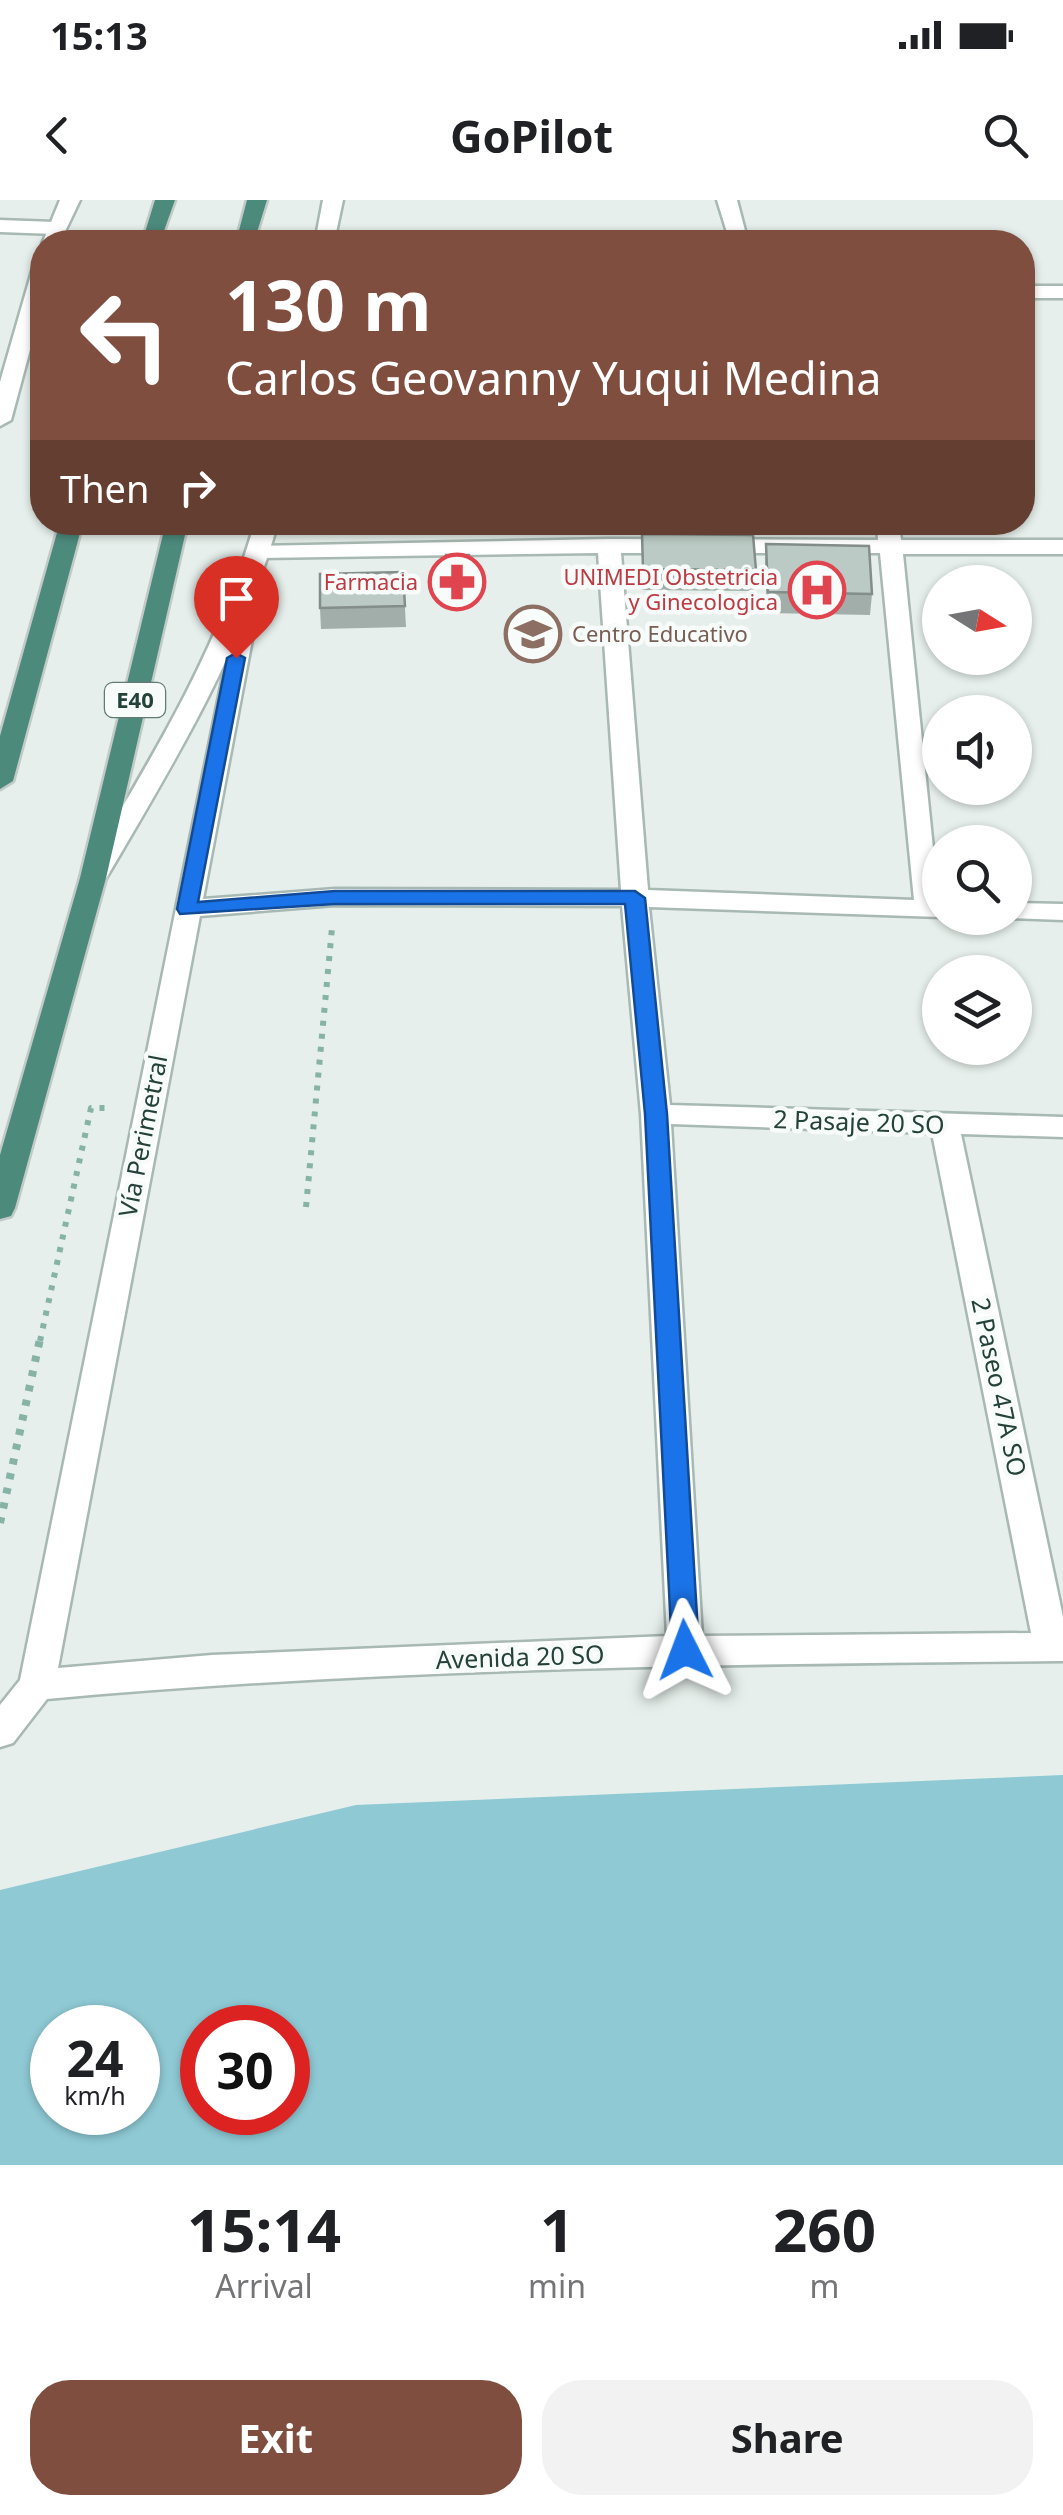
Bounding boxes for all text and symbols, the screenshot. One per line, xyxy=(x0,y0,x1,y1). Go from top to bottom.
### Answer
text: 15:13 xyxy=(50,9,148,61)
text: GoPilot xyxy=(450,105,613,166)
icon: back xyxy=(30,108,85,163)
icon: search xyxy=(978,108,1033,163)
text: 130 m xyxy=(225,256,432,352)
icon: left xyxy=(60,270,190,400)
text: Carlos Geovanny Yuqui Medina xyxy=(225,347,881,408)
icon: right xyxy=(170,460,225,515)
text: Then xyxy=(60,462,150,514)
pharmacy icon: Farmacia xyxy=(427,552,487,612)
pin xyxy=(194,556,279,659)
hospital icon: UNIMEDI Obstetricia y Ginecologica xyxy=(787,560,847,620)
place label: UNIMEDI Obstetricia y Ginecologica xyxy=(563,561,778,616)
north arrow xyxy=(922,565,1032,675)
map controls xyxy=(922,565,1032,1065)
place label: Farmacia xyxy=(324,566,418,596)
icon: arrive xyxy=(209,571,264,626)
school or university icon: Centro Educativo xyxy=(503,604,563,664)
place label: Centro Educativo xyxy=(572,618,748,648)
road number: E40 xyxy=(105,683,165,717)
button: sound xyxy=(922,695,1032,805)
button: search xyxy=(922,825,1032,935)
button: layers xyxy=(922,955,1032,1065)
street label: Vía Perimetral xyxy=(110,1052,174,1220)
street label: 2 Pasaje 20 SO xyxy=(773,1101,945,1141)
street label: 2 Paseo 47A SO xyxy=(964,1294,1036,1479)
position arrow xyxy=(633,1598,737,1702)
street label: Avenida 20 SO xyxy=(435,1636,605,1676)
speed limit sign: 30 xyxy=(180,2005,310,2135)
text: 24 xyxy=(66,2024,124,2092)
text: km/h xyxy=(64,2078,126,2112)
text: 15:14 xyxy=(187,2188,341,2270)
text: 1 xyxy=(540,2188,574,2270)
text: 260 xyxy=(773,2188,876,2270)
text: Arrival xyxy=(215,2264,313,2307)
text: min xyxy=(528,2264,586,2307)
text: m xyxy=(810,2264,839,2307)
button: Exit xyxy=(30,2380,522,2495)
button: Share xyxy=(542,2380,1033,2495)

